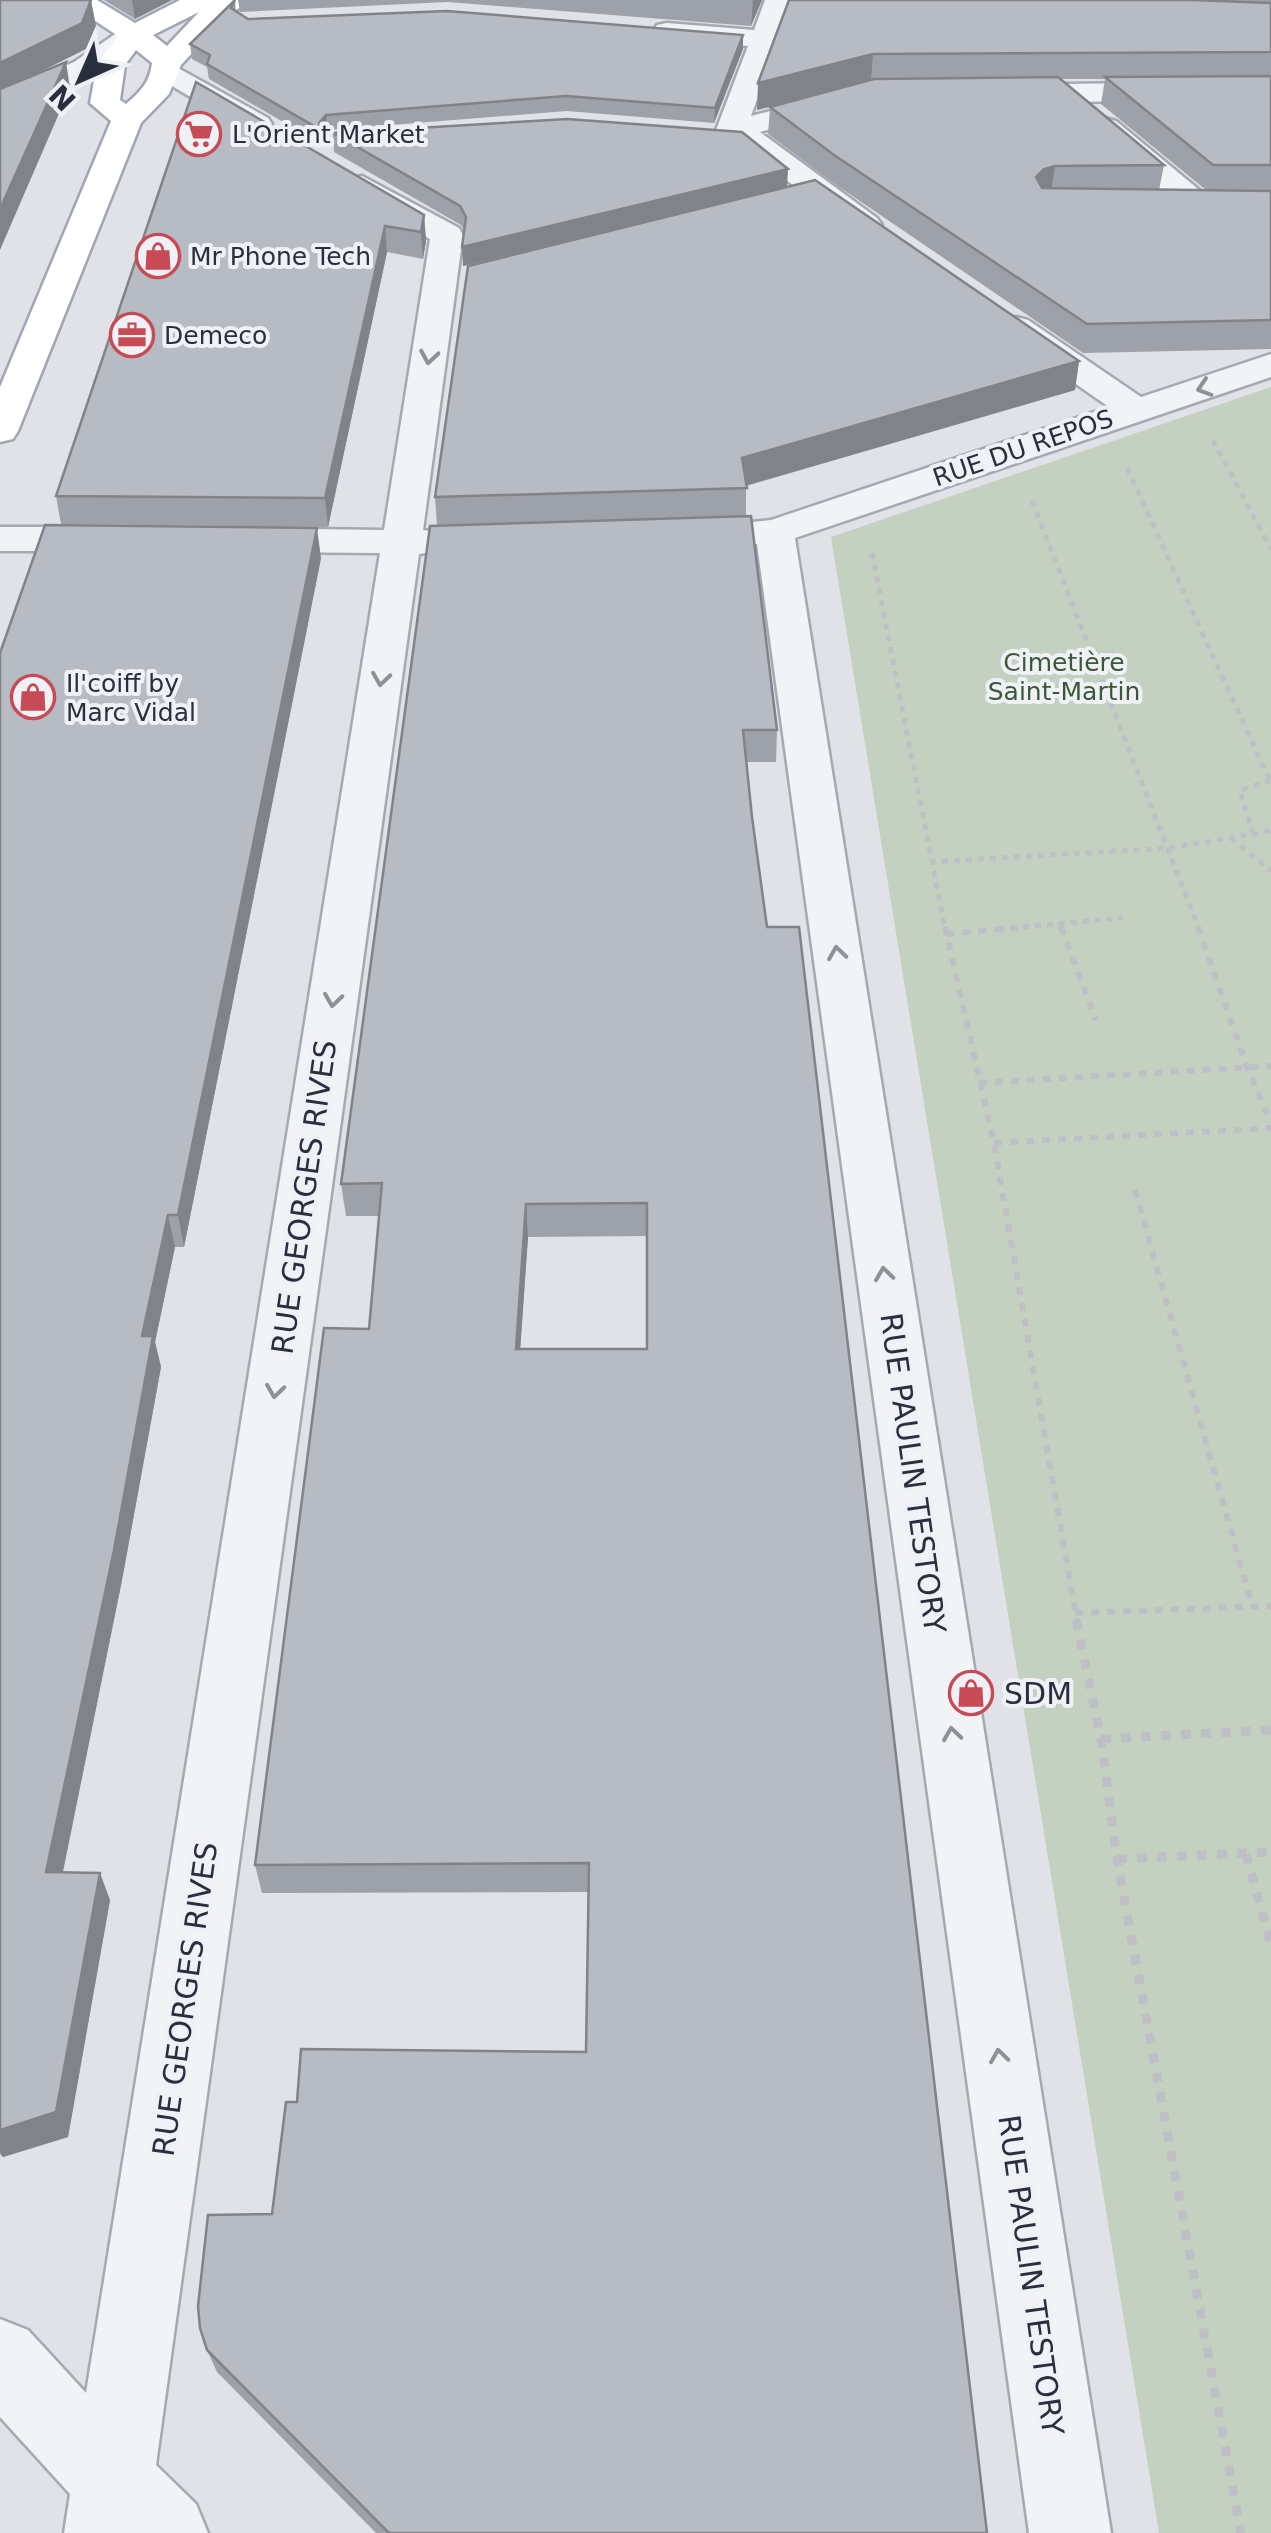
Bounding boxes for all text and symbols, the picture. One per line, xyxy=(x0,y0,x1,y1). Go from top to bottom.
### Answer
north arrow xyxy=(30,30,130,130)
text: N xyxy=(43,77,83,117)
supermarket icon: L'Orient Market xyxy=(176,111,222,157)
place label: L'Orient Market xyxy=(232,120,425,149)
shop icon: Mr Phone Tech xyxy=(135,233,181,279)
place label: Mr Phone Tech xyxy=(190,242,371,271)
office icon: Demeco xyxy=(109,312,155,358)
place label: Demeco xyxy=(164,321,267,350)
one-way arrow xyxy=(419,349,440,365)
one-way arrow xyxy=(1197,376,1214,396)
street label: RUE DU REPOS xyxy=(929,404,1117,492)
park label: Cimetière Saint-Martin xyxy=(988,648,1140,706)
place label: Il'coiff by Marc Vidal xyxy=(66,669,196,727)
one-way arrow xyxy=(372,670,393,687)
shop icon: Il'coiff by Marc Vidal xyxy=(10,674,56,720)
one-way arrow xyxy=(827,944,848,961)
one-way arrow xyxy=(324,992,345,1008)
street label: RUE GEORGES RIVES xyxy=(265,1038,343,1356)
one-way arrow xyxy=(874,1266,895,1282)
street label: RUE PAULIN TESTORY xyxy=(873,1311,953,1636)
one-way arrow xyxy=(266,1382,287,1399)
shop icon: SDM xyxy=(948,1670,994,1716)
place label: SDM xyxy=(1004,1676,1072,1711)
one-way arrow xyxy=(942,1726,963,1742)
street label: RUE GEORGES RIVES xyxy=(146,1840,224,2158)
one-way arrow xyxy=(990,2047,1011,2064)
street label: RUE PAULIN TESTORY xyxy=(991,2113,1071,2438)

